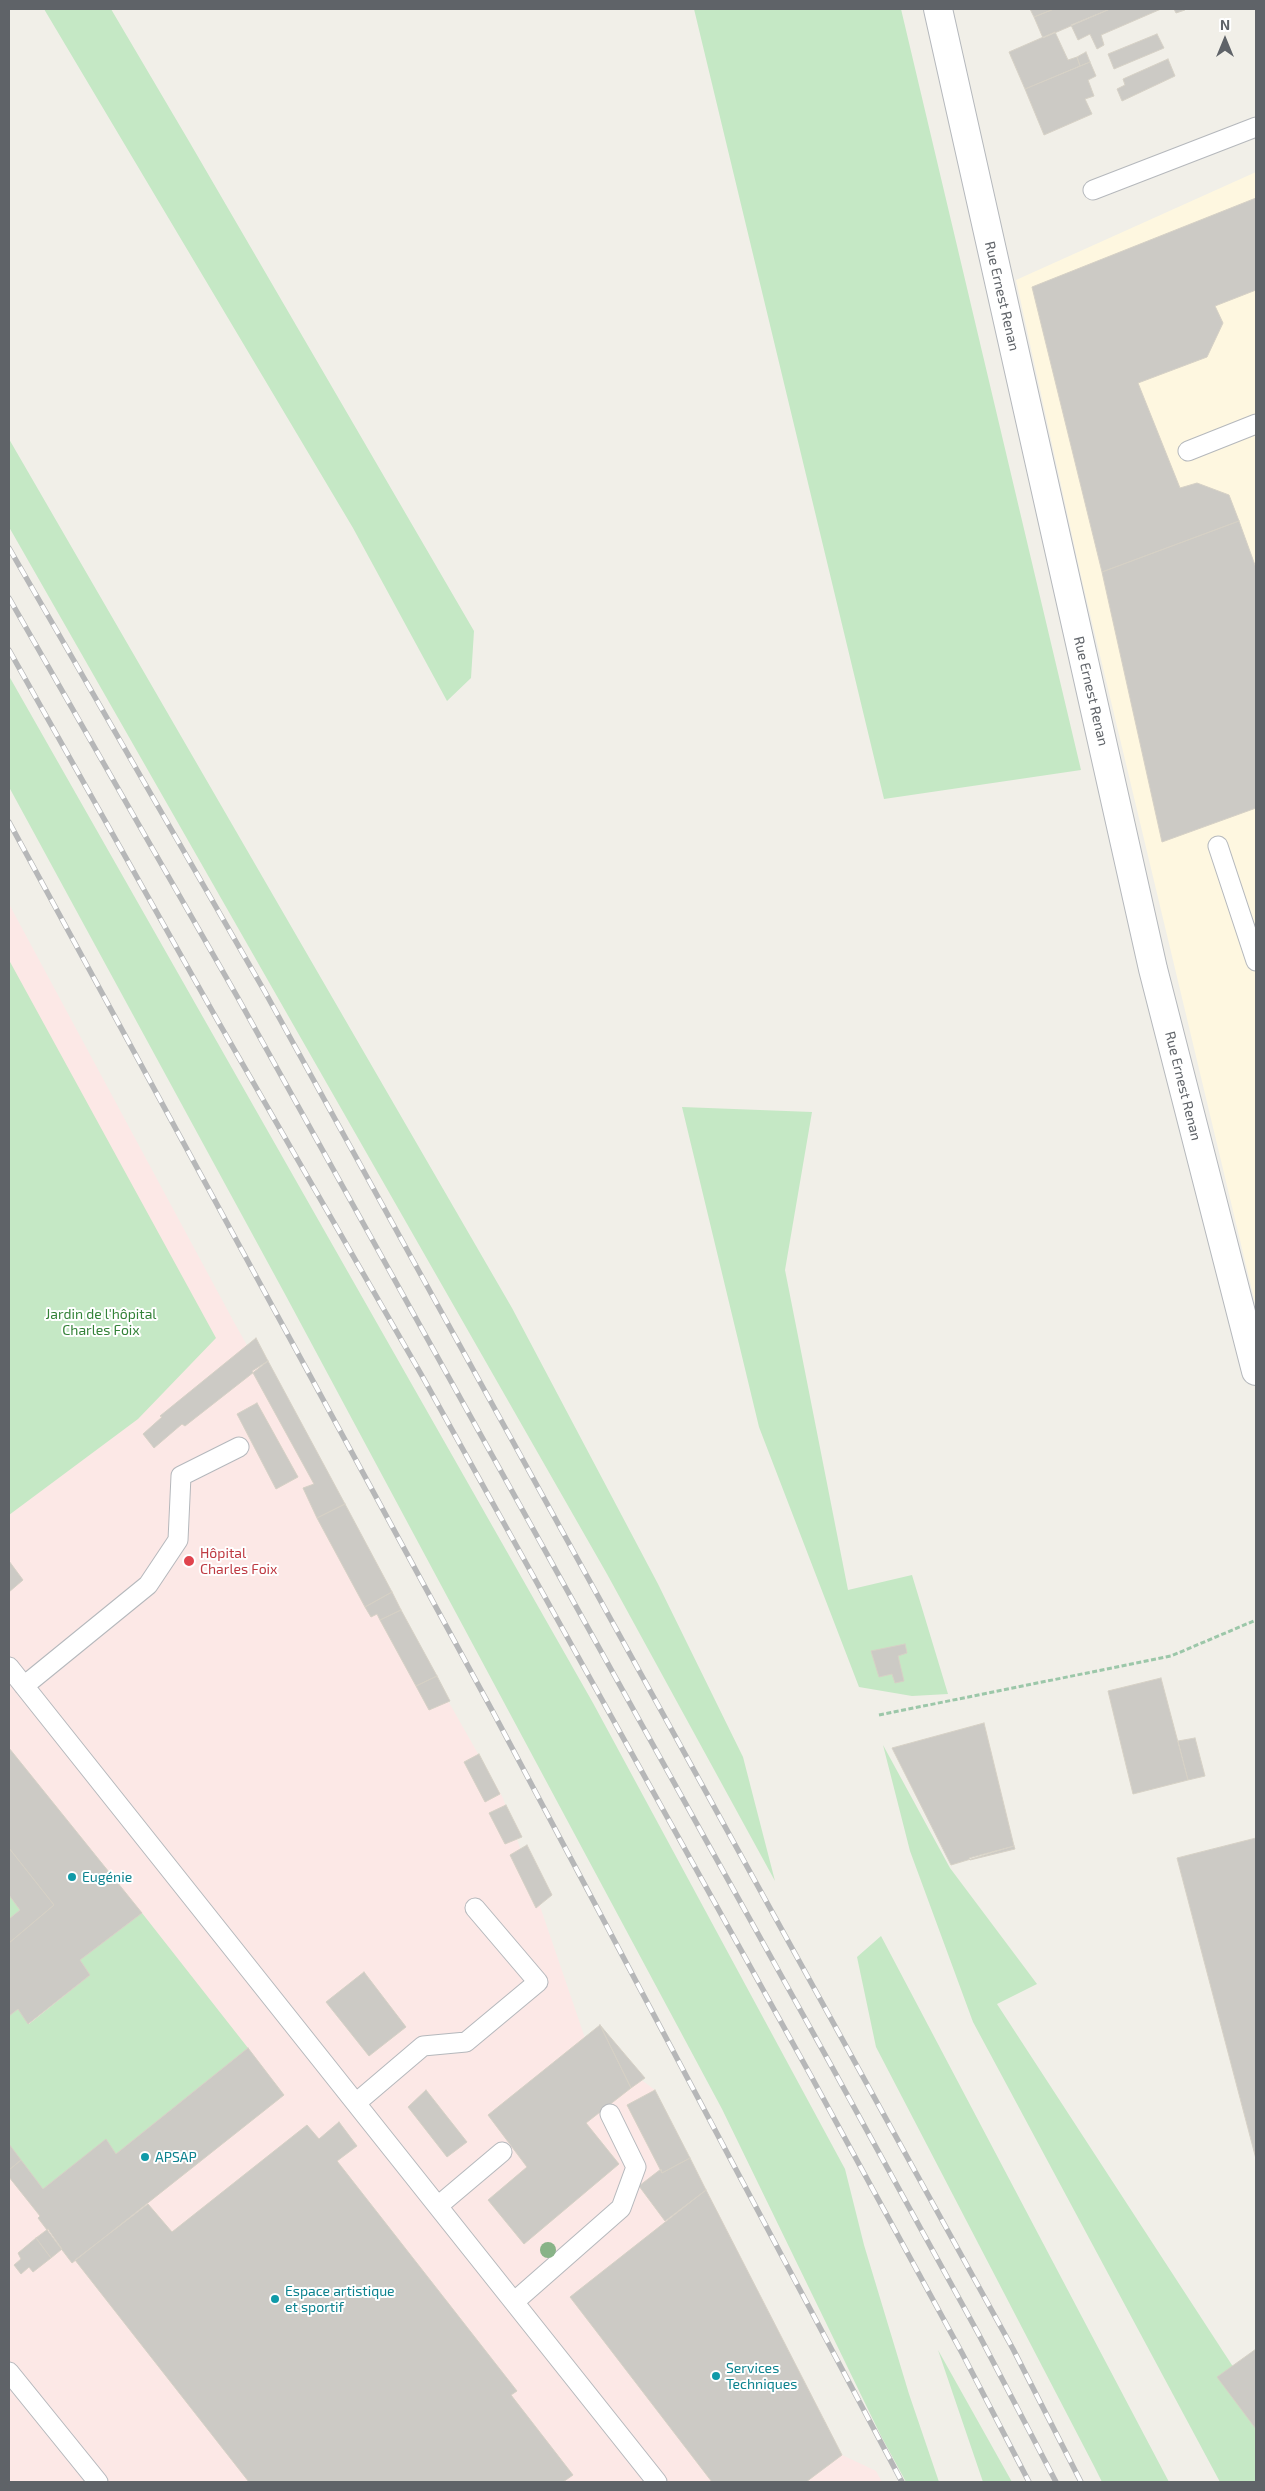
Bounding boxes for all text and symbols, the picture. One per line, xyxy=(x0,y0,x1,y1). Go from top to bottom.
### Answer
north arrow xyxy=(1200,15,1250,65)
text: N xyxy=(1220,16,1230,33)
street label: Rue Ernest Renan xyxy=(981,240,1023,352)
street label: Rue Ernest Renan xyxy=(1070,635,1112,747)
street label: Rue Ernest Renan xyxy=(1161,1030,1205,1142)
park label: Jardin de l'hôpital Charles Foix xyxy=(46,1306,156,1338)
place label: Hôpital Charles Foix xyxy=(200,1545,277,1578)
marker: Hôpital Charles Foix xyxy=(182,1554,196,1568)
place label: Eugénie xyxy=(82,1869,132,1885)
marker: Eugénie xyxy=(66,1871,78,1883)
place label: APSAP xyxy=(155,2149,197,2165)
marker: APSAP xyxy=(139,2151,151,2163)
place label: Espace artistique et sportif xyxy=(285,2283,395,2316)
marker: Espace artistique et sportif xyxy=(269,2293,281,2305)
place label: Services Techniques xyxy=(726,2360,797,2392)
marker: Services Techniques xyxy=(710,2370,722,2382)

